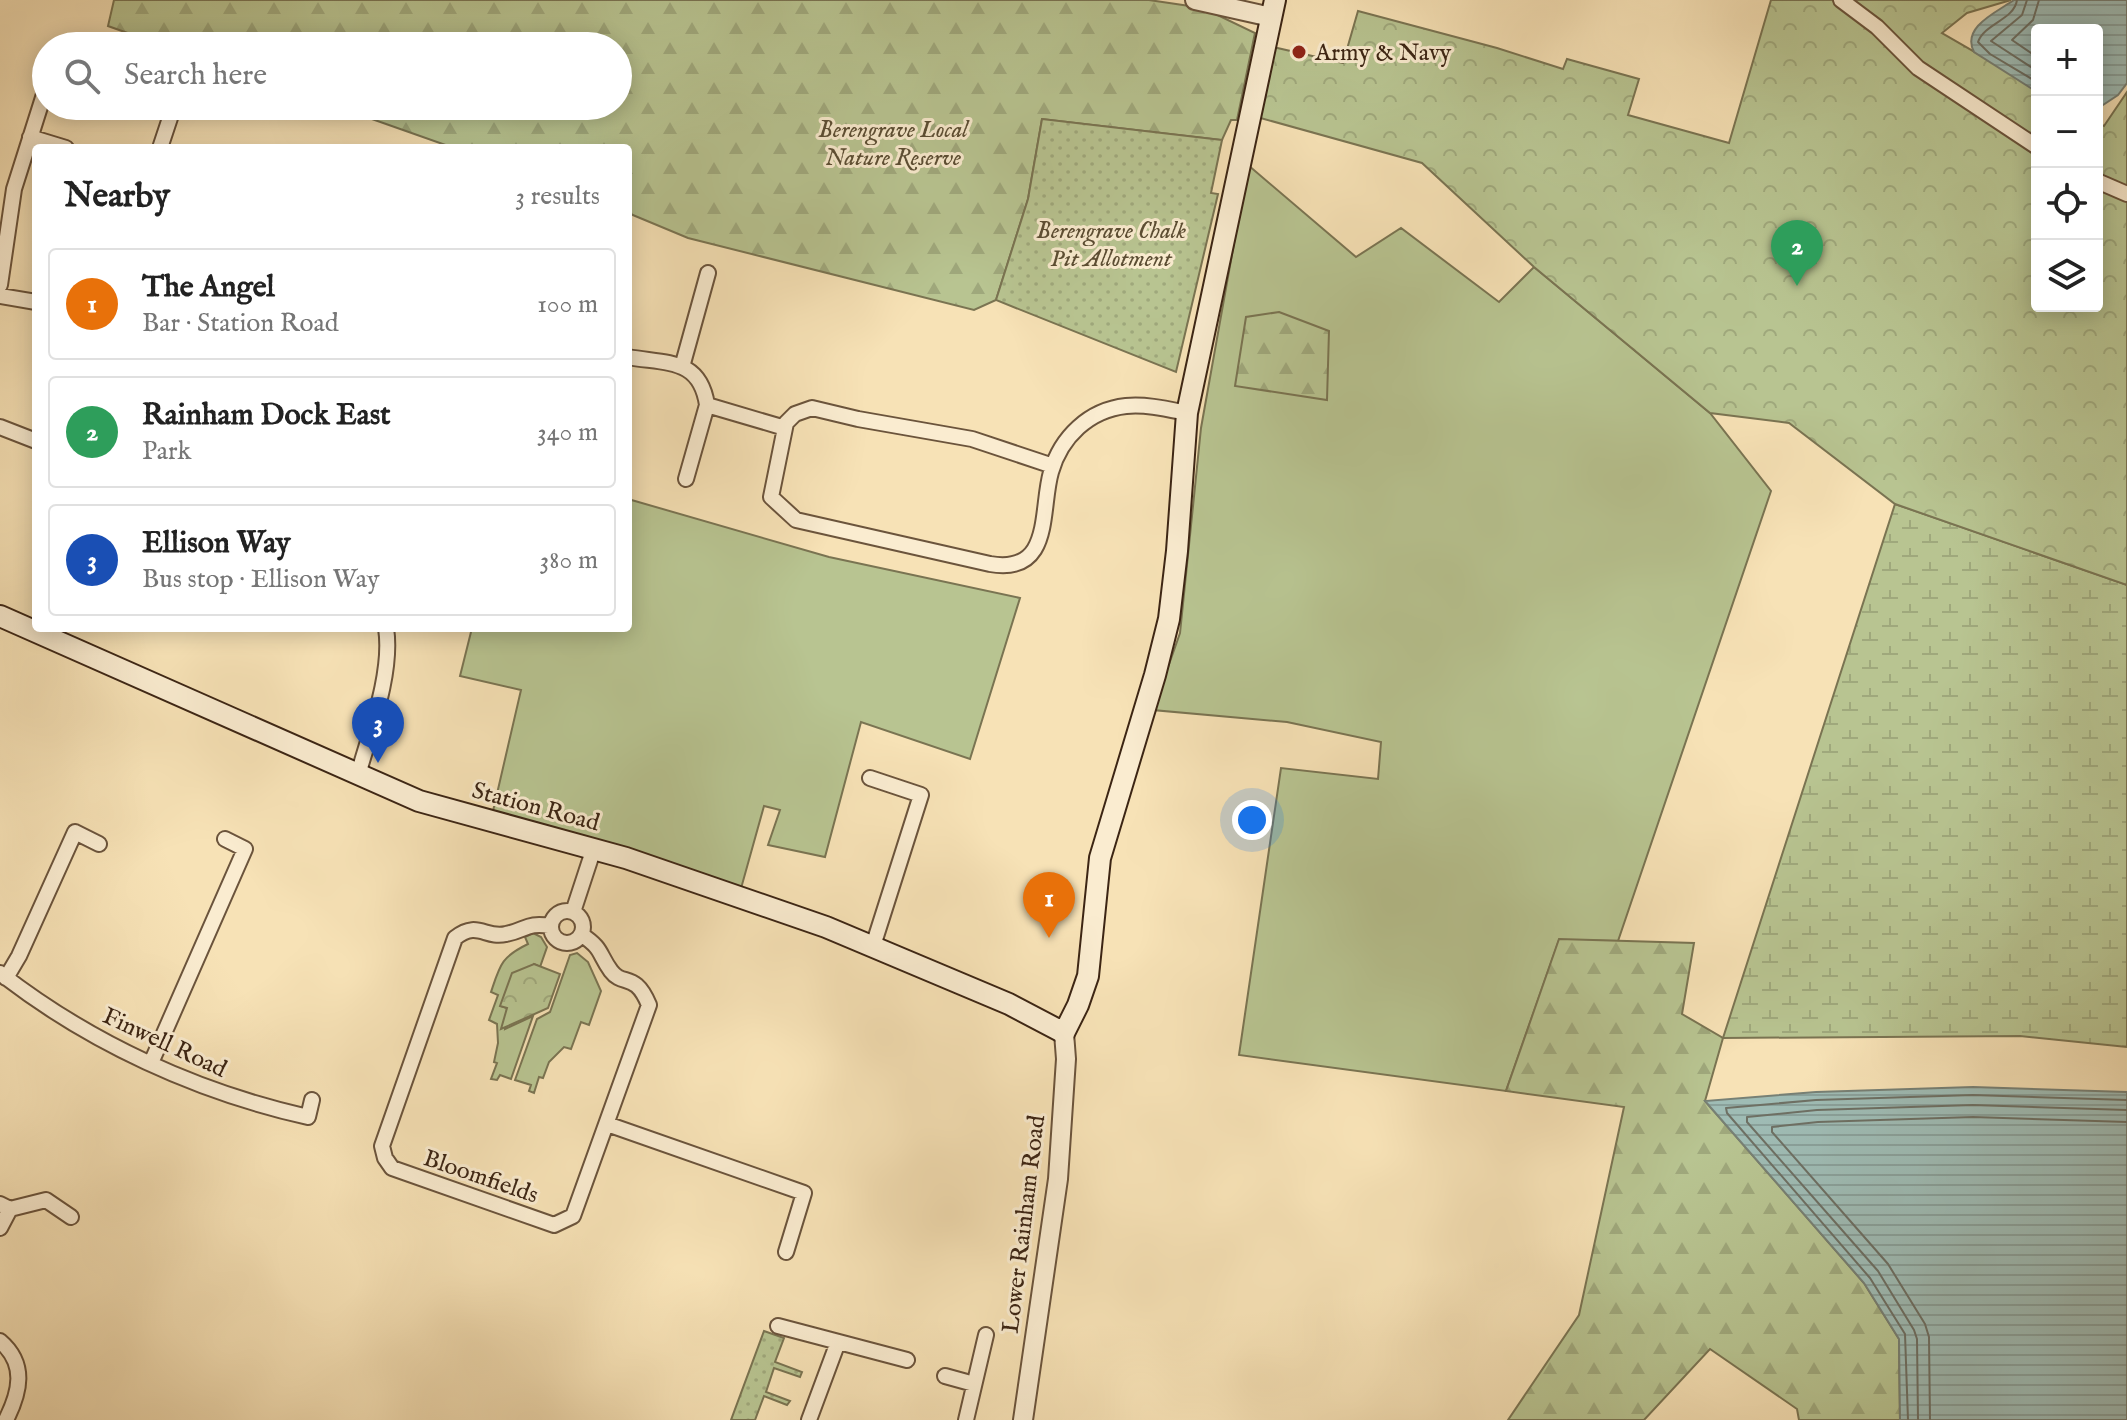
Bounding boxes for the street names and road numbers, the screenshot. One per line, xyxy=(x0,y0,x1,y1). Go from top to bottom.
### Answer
street label: Station Road xyxy=(469,776,603,839)
street label: Finwell Road xyxy=(97,1001,232,1086)
street label: Lower Rainham Road xyxy=(996,1113,1053,1335)
street label: Bloomfields xyxy=(419,1143,542,1212)

